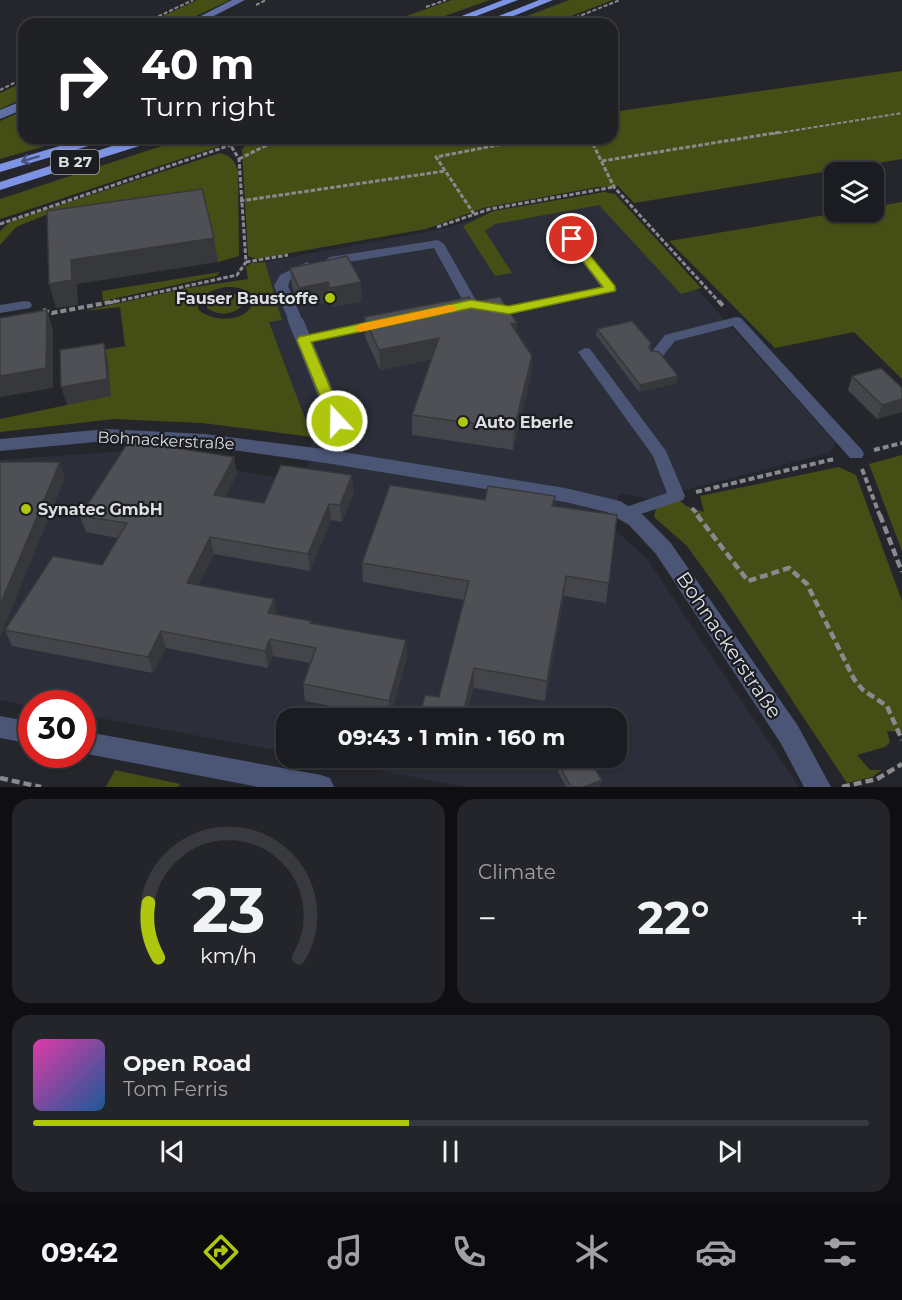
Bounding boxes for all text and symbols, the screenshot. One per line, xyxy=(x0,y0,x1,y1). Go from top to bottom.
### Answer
text: 40 m xyxy=(141,38,254,90)
icon: right xyxy=(42,42,120,120)
text: Turn right xyxy=(141,90,276,123)
road number: B 27 xyxy=(51,150,99,174)
one-way arrow xyxy=(21,154,40,165)
map controls xyxy=(824,162,884,222)
button: layers xyxy=(824,162,884,222)
pin xyxy=(546,213,597,264)
icon: arrive xyxy=(555,222,588,255)
place label: Fauser Baustoffe xyxy=(176,289,318,308)
marker: Fauser Baustoffe xyxy=(323,291,337,305)
position arrow xyxy=(305,389,369,453)
place label: Auto Eberle xyxy=(474,413,573,432)
marker: Auto Eberle xyxy=(456,415,470,429)
street label: Bohnackerstraße xyxy=(97,427,235,454)
place label: Synatec GmbH xyxy=(38,500,163,519)
marker: Synatec GmbH xyxy=(19,502,33,516)
street label: Bohnackerstraße xyxy=(671,567,787,723)
speed limit sign: 30 xyxy=(18,690,96,768)
text: 09:43 · 1 min · 160 m xyxy=(338,724,565,751)
text: Climate xyxy=(478,860,556,884)
text: 23 xyxy=(192,872,265,948)
text: 22° xyxy=(638,890,709,945)
text: − xyxy=(478,898,497,938)
text: + xyxy=(850,898,869,938)
text: km/h xyxy=(200,942,257,968)
text: Open Road xyxy=(123,1050,251,1077)
text: Tom Ferris xyxy=(123,1077,228,1101)
icon: previous xyxy=(156,1135,189,1168)
icon: pause xyxy=(434,1135,467,1168)
icon: next xyxy=(713,1135,746,1168)
icon: directions xyxy=(200,1231,242,1273)
icon: music xyxy=(324,1231,366,1273)
icon: phone xyxy=(448,1231,490,1273)
icon: climate xyxy=(571,1231,613,1273)
icon: car xyxy=(695,1231,737,1273)
icon: filters xyxy=(819,1231,861,1273)
text: 09:42 xyxy=(41,1236,118,1269)

